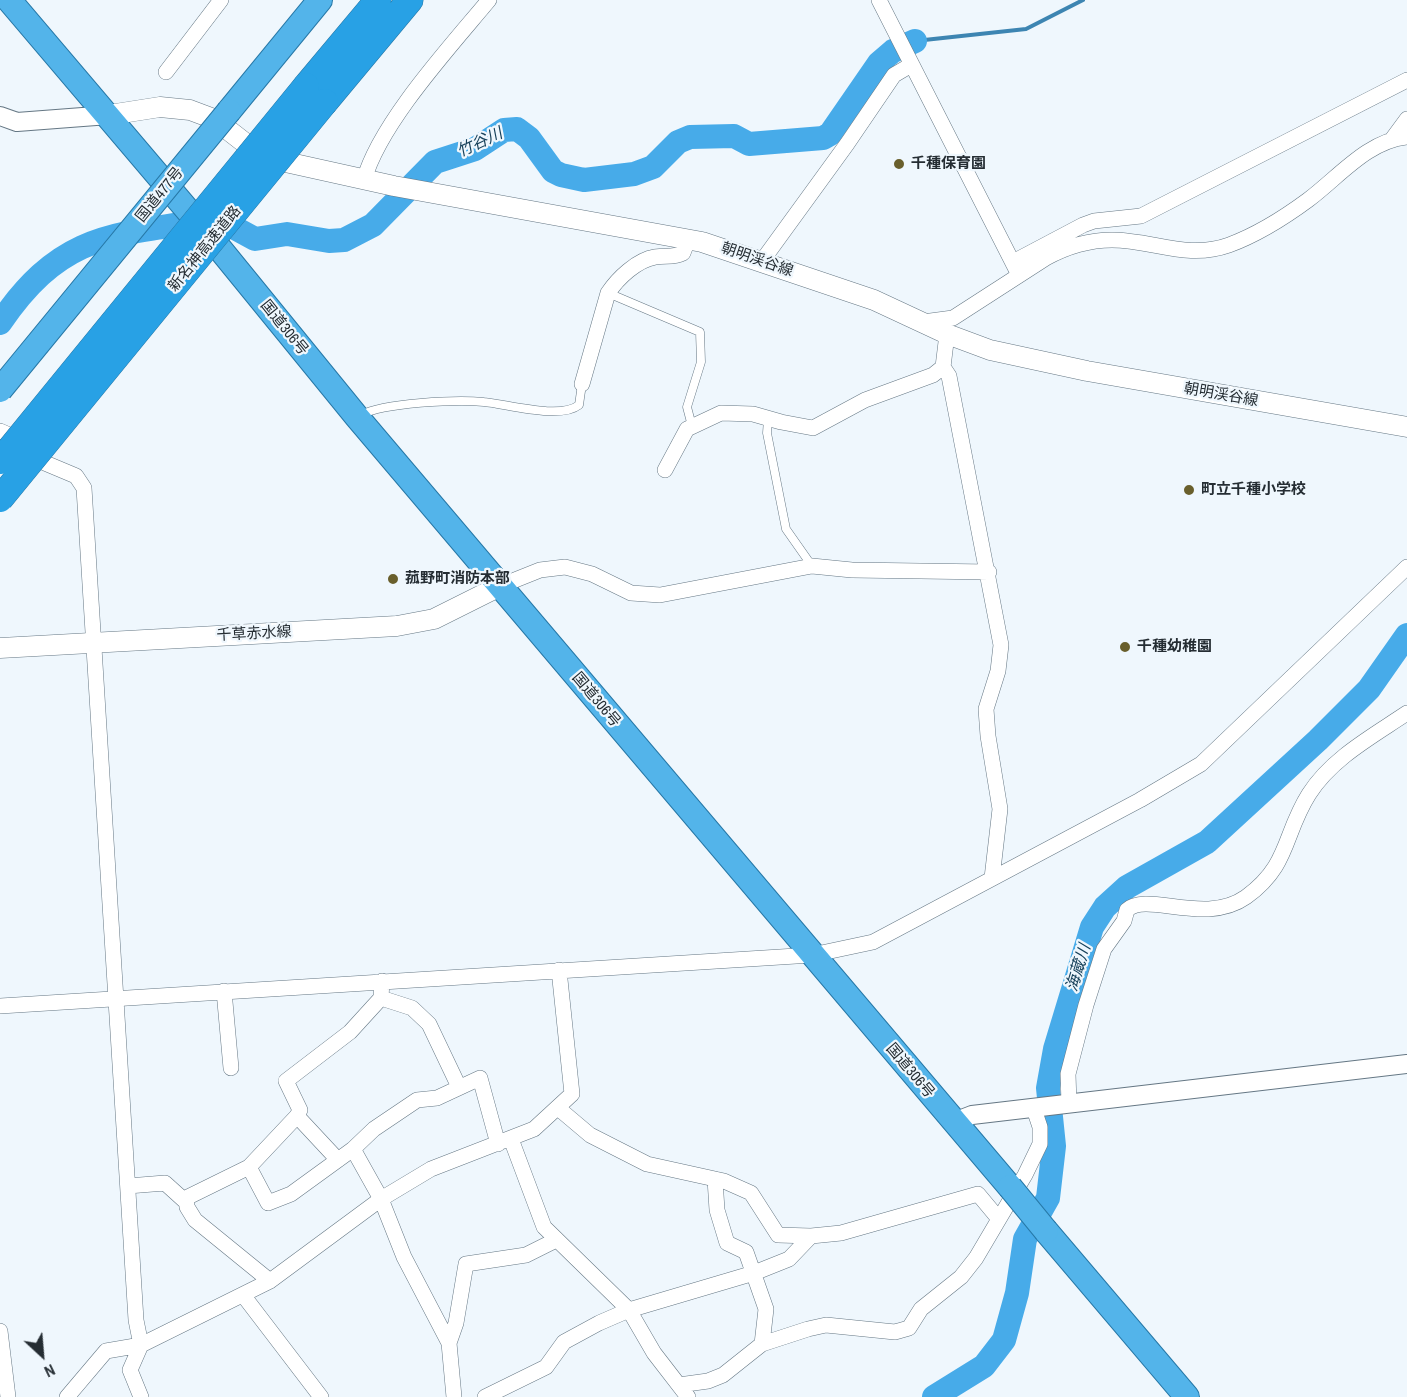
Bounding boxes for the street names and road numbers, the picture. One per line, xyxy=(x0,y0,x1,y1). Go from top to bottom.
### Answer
street label: 国道477号 xyxy=(132,164,188,226)
street label: 新名神高速道路 xyxy=(165,203,245,295)
street label: 朝明渓谷線 xyxy=(719,239,795,281)
street label: 国道306号 xyxy=(256,297,312,359)
street label: 朝明渓谷線 xyxy=(1183,380,1259,410)
street label: 千草赤水線 xyxy=(216,623,292,645)
street label: 国道306号 xyxy=(568,669,624,731)
street label: 国道306号 xyxy=(882,1040,938,1102)

